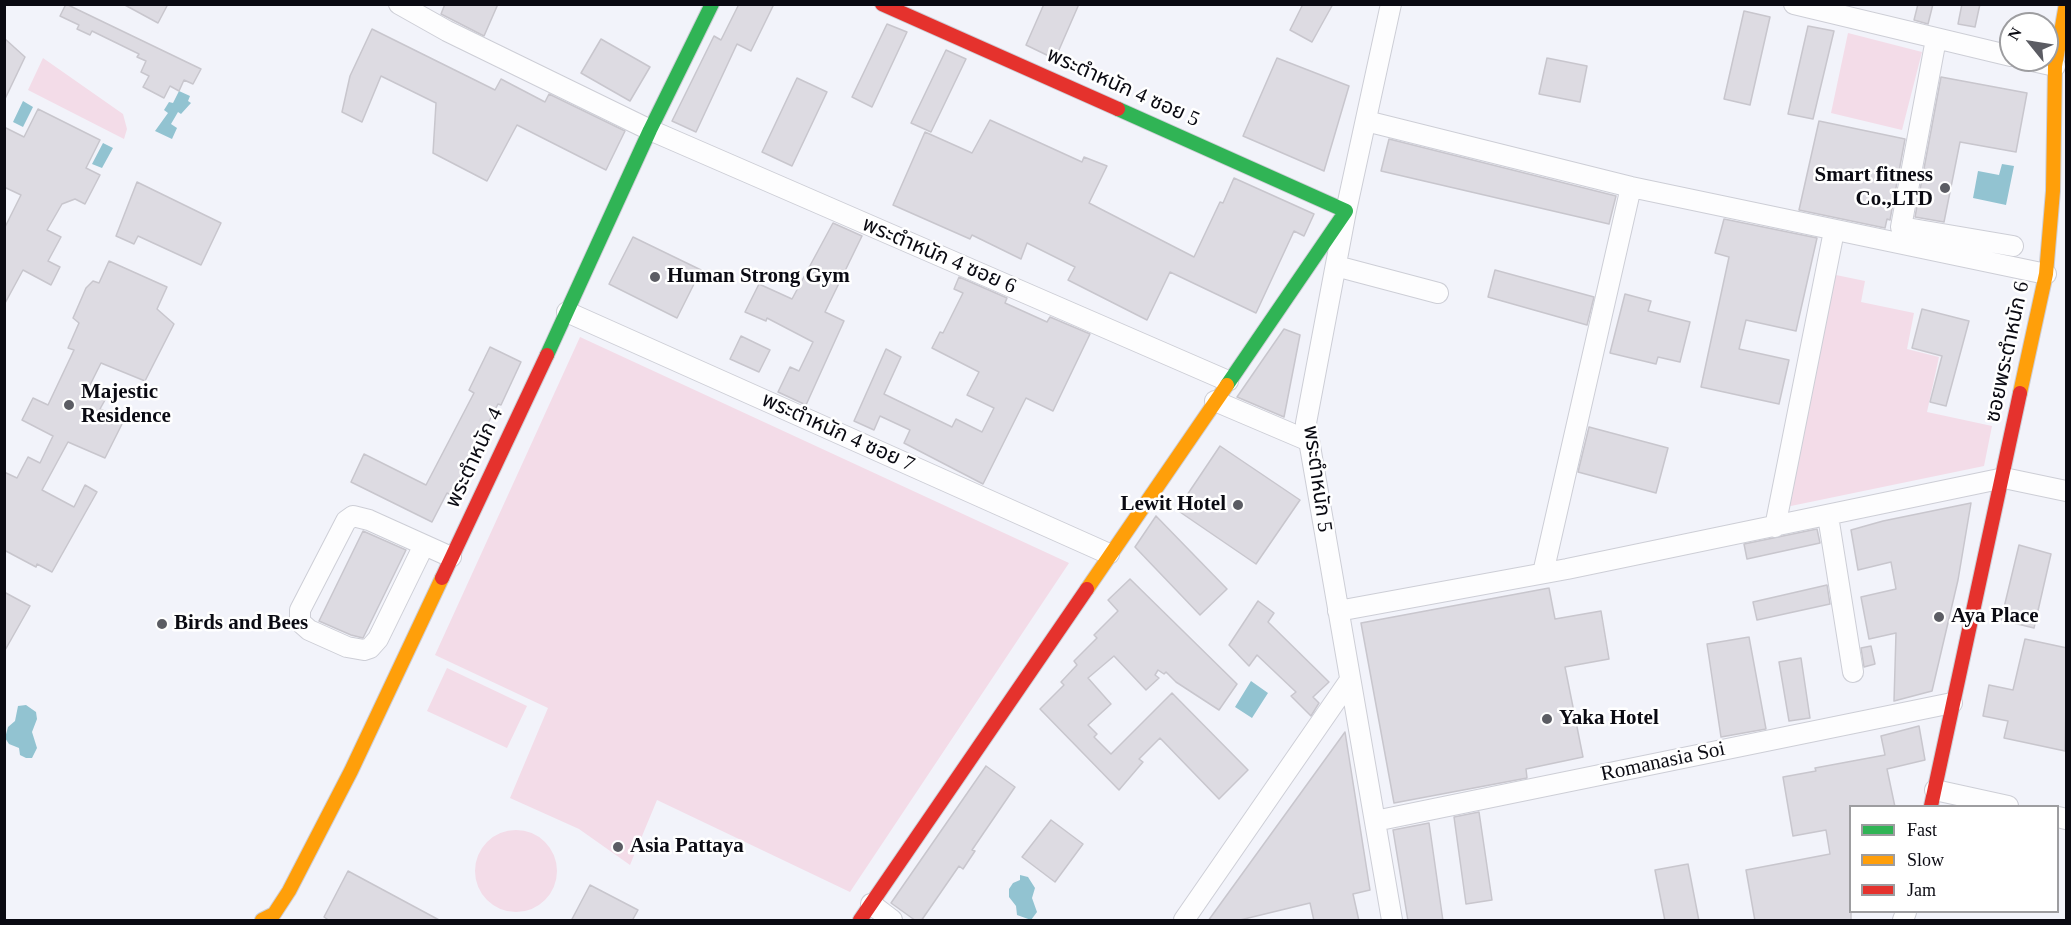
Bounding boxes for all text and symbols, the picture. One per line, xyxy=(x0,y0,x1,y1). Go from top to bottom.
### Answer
north arrow xyxy=(1999,12,2059,72)
text: N xyxy=(2004,24,2025,43)
street label: พระตำหนัก 4 ซอย 5 xyxy=(1043,43,1203,133)
place label: Smart fitness Co.,LTD xyxy=(1815,163,1933,213)
marker: Smart fitness Co.,LTD xyxy=(1938,181,1952,195)
street label: พระตำหนัก 4 ซอย 6 xyxy=(858,212,1020,300)
place label: Human Strong Gym xyxy=(667,264,850,290)
marker: Human Strong Gym xyxy=(648,270,662,284)
street label: ซอยพระตำหนัก 6 xyxy=(1981,279,2035,425)
place label: Majestic Residence xyxy=(81,380,171,430)
street label: พระตำหนัก 4 ซอย 7 xyxy=(758,388,918,478)
marker: Majestic Residence xyxy=(62,398,76,412)
street label: พระตำหนัก 4 xyxy=(441,404,509,512)
street label: พระตำหนัก 5 xyxy=(1297,424,1337,534)
place label: Lewit Hotel xyxy=(1120,492,1226,518)
marker: Lewit Hotel xyxy=(1231,498,1245,512)
place label: Aya Place xyxy=(1951,604,2039,630)
marker: Aya Place xyxy=(1932,610,1946,624)
place label: Birds and Bees xyxy=(174,611,308,637)
marker: Birds and Bees xyxy=(155,617,169,631)
place label: Yaka Hotel xyxy=(1559,706,1659,732)
marker: Yaka Hotel xyxy=(1540,712,1554,726)
street label: Romanasia Soi xyxy=(1598,737,1728,787)
legend xyxy=(1849,805,2059,913)
text: Fast xyxy=(1907,820,1937,840)
place label: Asia Pattaya xyxy=(630,834,744,860)
marker: Asia Pattaya xyxy=(611,840,625,854)
text: Slow xyxy=(1907,850,1944,870)
text: Jam xyxy=(1907,880,1936,900)

